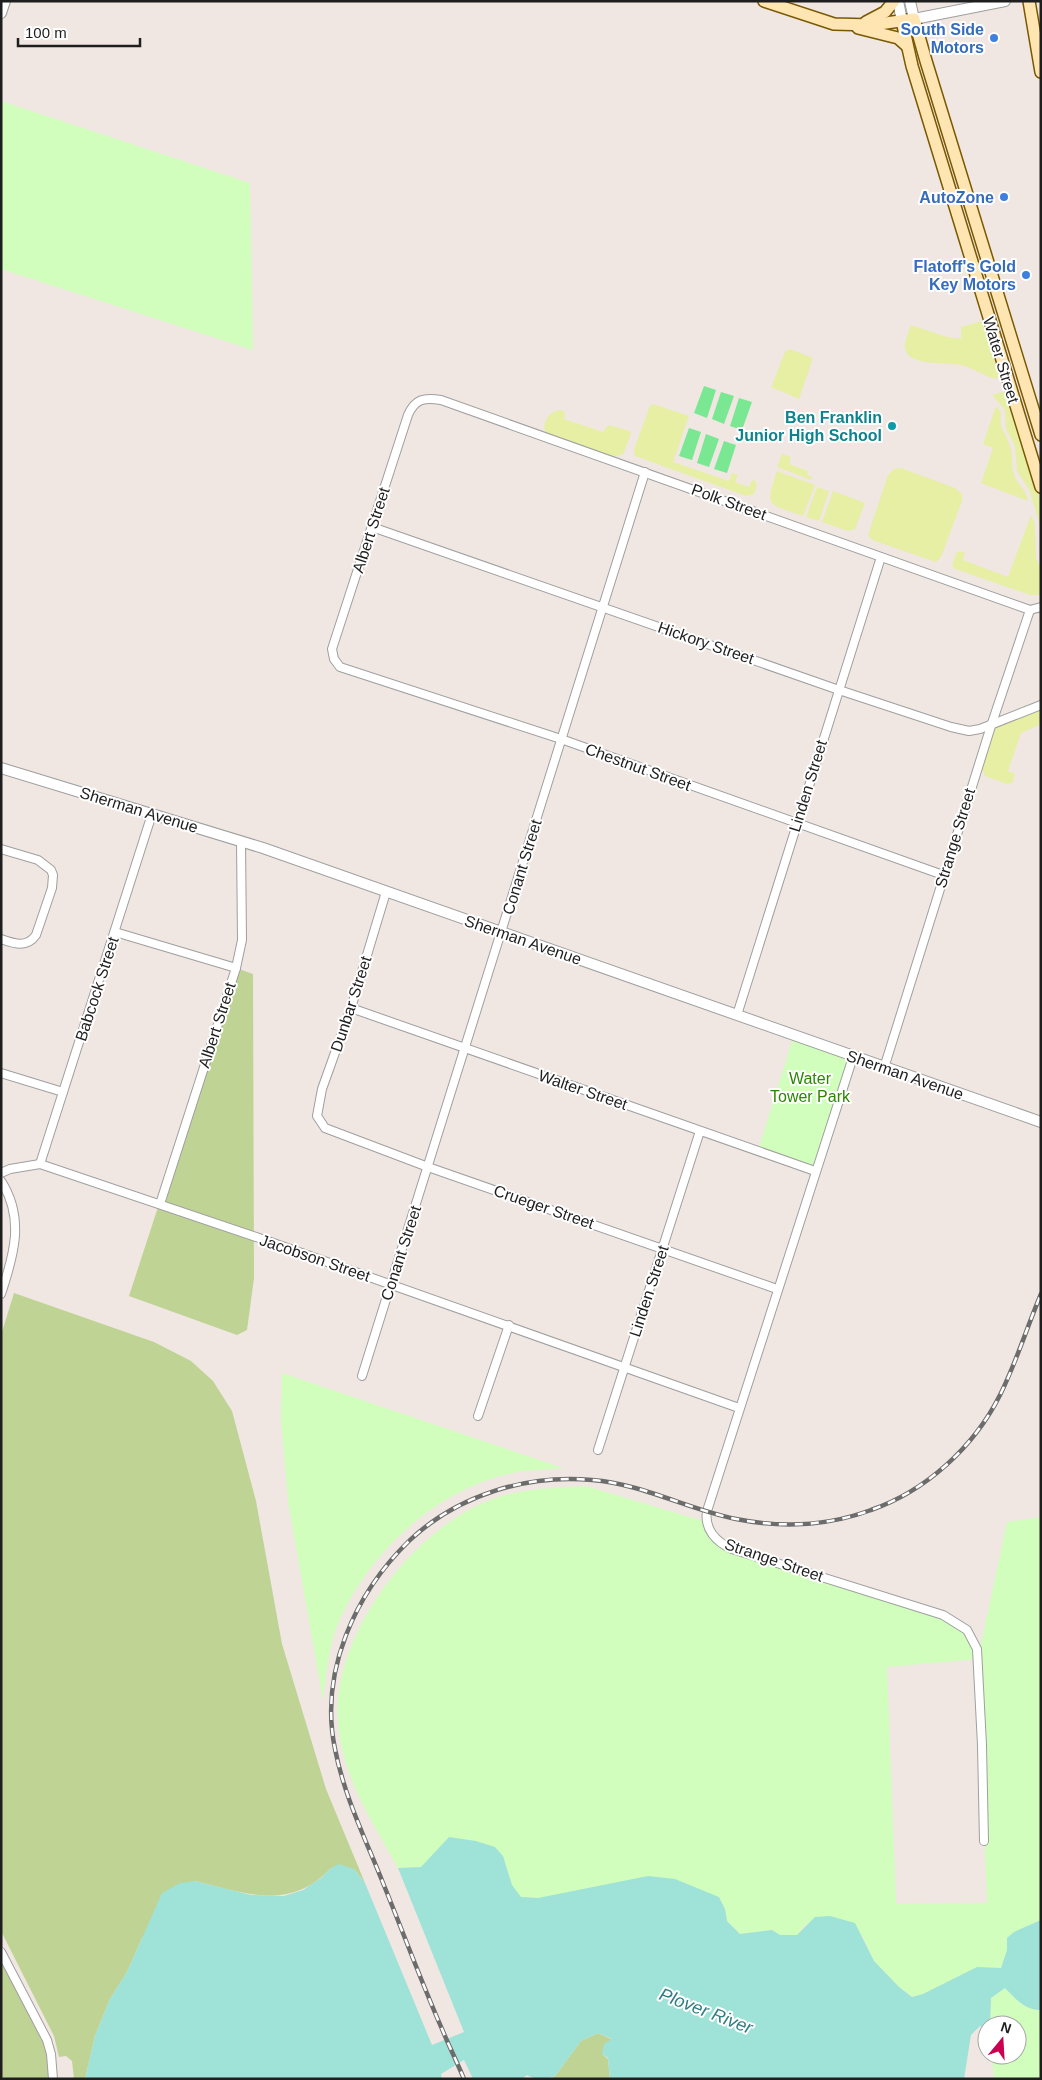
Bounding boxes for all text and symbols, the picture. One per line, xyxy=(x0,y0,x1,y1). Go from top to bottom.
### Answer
scale bar xyxy=(18,15,140,47)
place label: South Side Motors xyxy=(900,21,984,56)
text: 100 m xyxy=(25,24,67,41)
marker: South Side Motors xyxy=(988,32,1000,44)
place label: AutoZone xyxy=(919,189,994,206)
marker: AutoZone xyxy=(998,191,1010,203)
place label: Flatoff's Gold Key Motors xyxy=(914,258,1016,293)
marker: Flatoff's Gold Key Motors xyxy=(1020,269,1032,281)
street label: Water Street xyxy=(980,315,1022,406)
place label: Ben Franklin Junior High School xyxy=(735,409,882,444)
marker: Ben Franklin Junior High School xyxy=(886,420,898,432)
street label: Polk Street xyxy=(689,481,769,524)
street label: Albert Street xyxy=(349,485,393,575)
street label: Hickory Street xyxy=(656,619,757,668)
street label: Linden Street xyxy=(786,737,830,834)
street label: Chestnut Street xyxy=(583,740,694,794)
street label: Sherman Avenue xyxy=(78,784,200,836)
street label: Strange Street xyxy=(932,786,978,890)
street label: Conant Street xyxy=(499,817,545,917)
street label: Sherman Avenue xyxy=(462,912,584,968)
street label: Babcock Street xyxy=(72,934,122,1043)
street label: Dunbar Street xyxy=(328,953,375,1054)
street label: Albert Street xyxy=(195,980,239,1070)
street label: Sherman Avenue xyxy=(844,1047,966,1103)
street label: Walter Street xyxy=(536,1067,630,1113)
park label: Water Tower Park xyxy=(770,1070,851,1105)
street label: Crueger Street xyxy=(492,1182,597,1232)
street label: Conant Street xyxy=(378,1203,425,1303)
street label: Jacobson Street xyxy=(258,1231,373,1285)
street label: Linden Street xyxy=(626,1243,672,1339)
street label: Strange Street xyxy=(722,1535,826,1585)
water label: Plover River xyxy=(657,1984,756,2038)
north arrow xyxy=(977,2015,1027,2065)
text: N xyxy=(999,2018,1013,2037)

